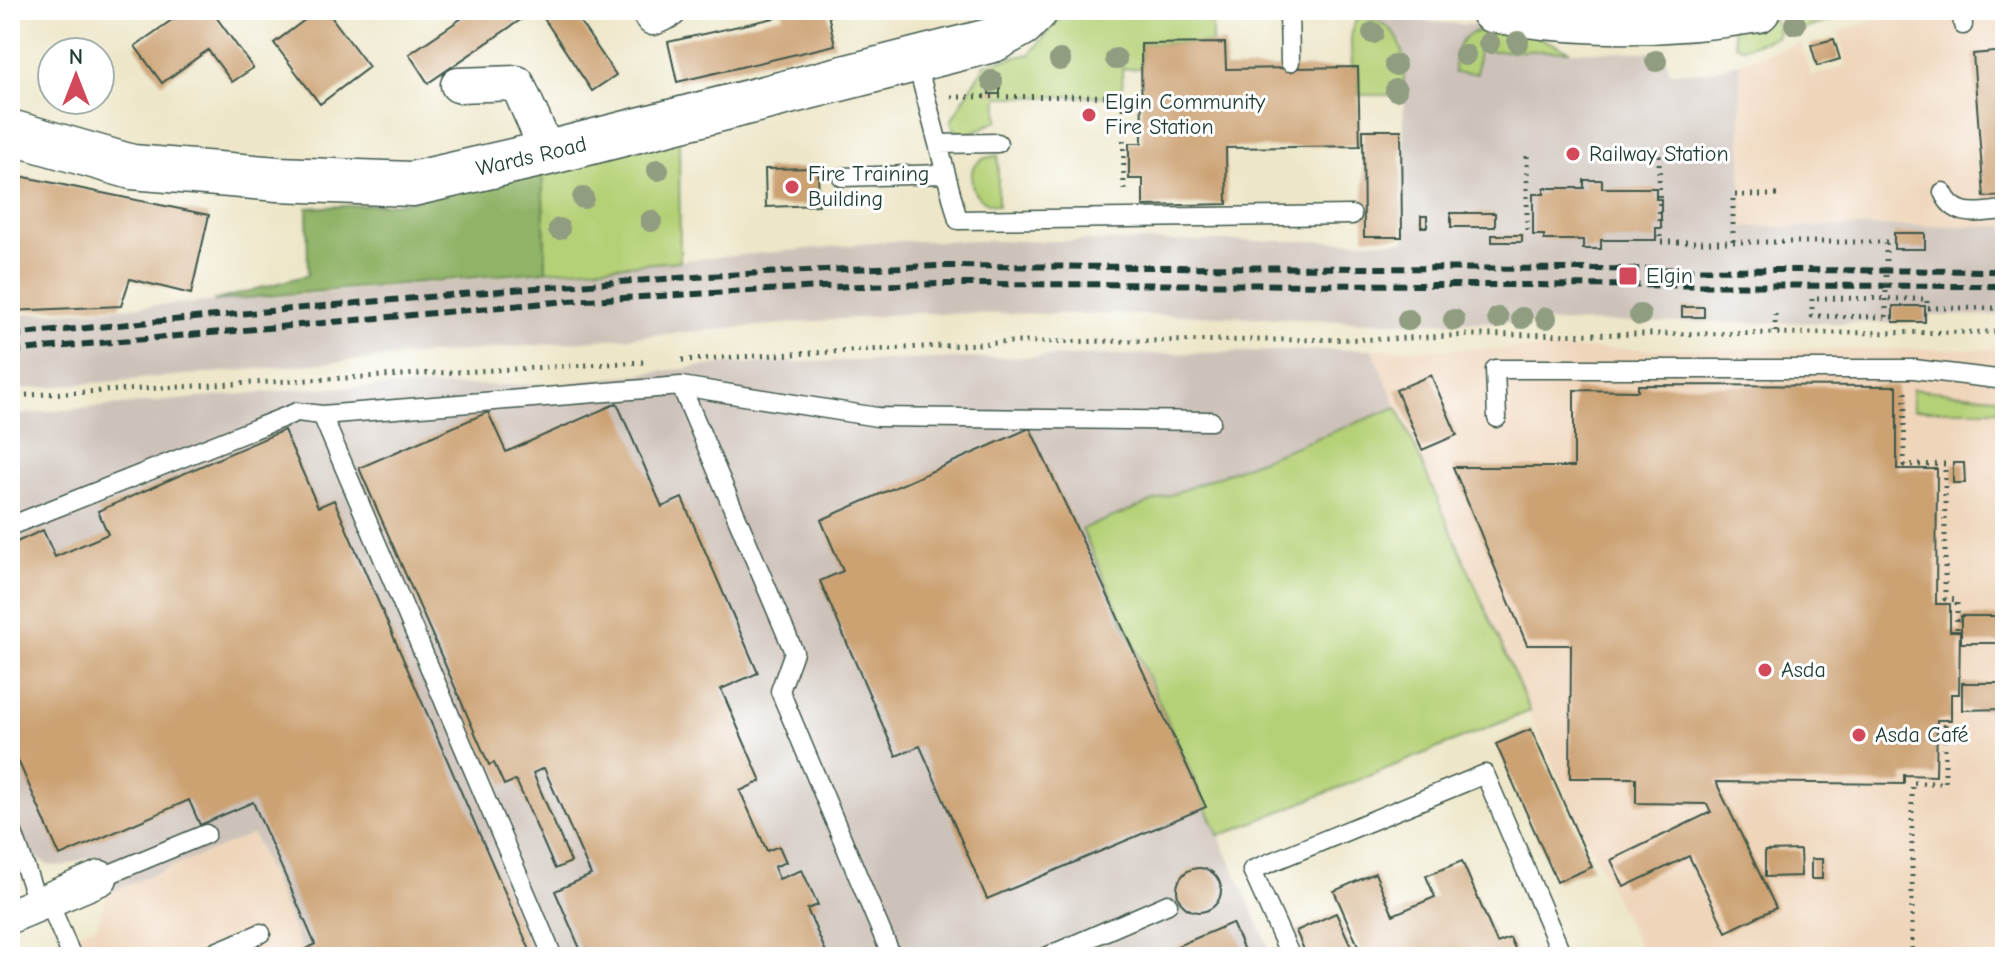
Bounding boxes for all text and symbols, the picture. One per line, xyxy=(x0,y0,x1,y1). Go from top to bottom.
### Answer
north arrow xyxy=(36,36,116,116)
text: N xyxy=(69,44,83,70)
place label: Elgin Community Fire Station xyxy=(1105,89,1265,140)
marker: Elgin Community Fire Station xyxy=(1080,106,1098,124)
street label: Wards Road xyxy=(474,131,589,182)
place label: Railway Station xyxy=(1589,141,1729,167)
marker: Railway Station xyxy=(1564,145,1582,163)
place label: Fire Training Building xyxy=(808,161,930,212)
marker: Fire Training Building xyxy=(783,178,801,196)
place label: Elgin xyxy=(1646,263,1693,289)
marker: Elgin xyxy=(1617,265,1639,287)
place label: Asda xyxy=(1781,657,1826,683)
marker: Asda xyxy=(1756,661,1774,679)
place label: Asda Café xyxy=(1875,722,1969,748)
marker: Asda Café xyxy=(1850,726,1868,744)

